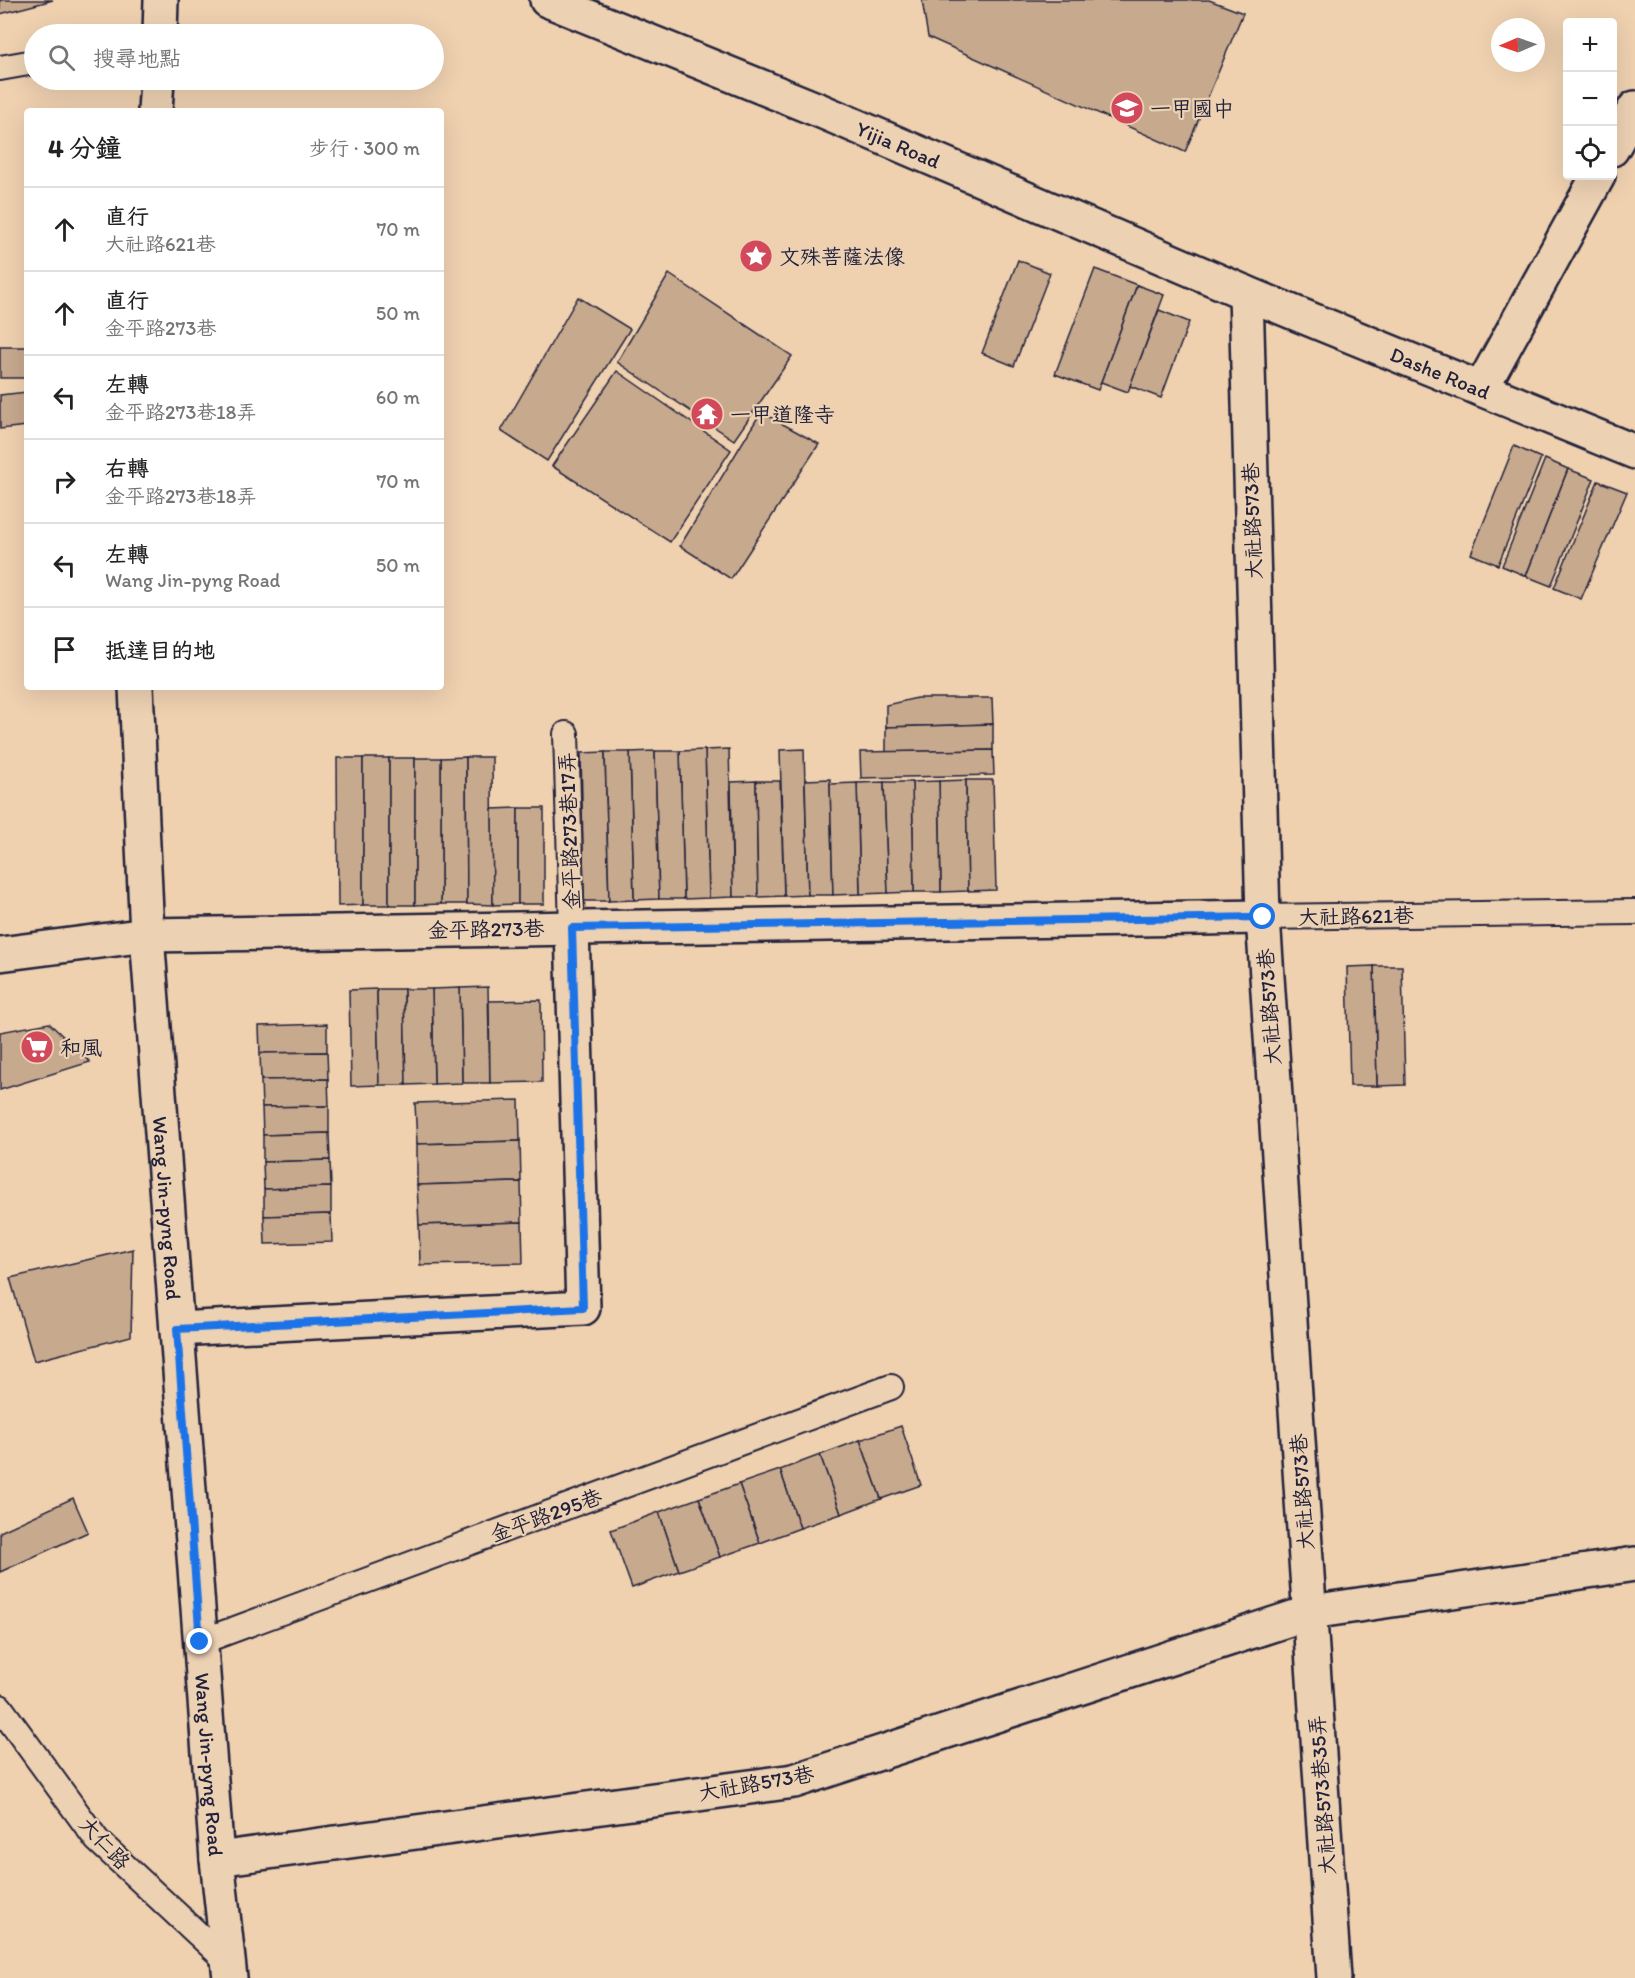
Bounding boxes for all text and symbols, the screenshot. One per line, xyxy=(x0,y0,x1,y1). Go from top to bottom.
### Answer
north arrow xyxy=(1491,18,1545,72)
map controls xyxy=(1563,18,1617,180)
button: + xyxy=(1563,18,1617,72)
search box xyxy=(24,24,444,90)
icon: search xyxy=(45,41,78,74)
text: 搜尋地點 xyxy=(93,45,181,72)
button: − xyxy=(1563,72,1617,126)
school or university icon: 一甲國中 xyxy=(1109,90,1145,126)
place label: 一甲國中 xyxy=(1150,96,1234,121)
street label: Yijia Road xyxy=(853,115,945,173)
button: locate xyxy=(1563,126,1617,180)
text: 4 分鐘 xyxy=(48,132,121,164)
text: 步行 · 300 m xyxy=(309,136,420,160)
text: 直行 xyxy=(105,203,149,230)
icon: ahead xyxy=(48,213,81,246)
text: 70 m xyxy=(376,217,420,241)
text: 大社路621巷 xyxy=(105,232,215,256)
place icon: 文殊菩薩法像 xyxy=(738,238,774,274)
place label: 文殊菩薩法像 xyxy=(779,244,905,269)
text: 直行 xyxy=(105,287,149,314)
icon: ahead xyxy=(48,297,81,330)
text: 50 m xyxy=(376,301,420,325)
text: 金平路273巷 xyxy=(105,316,216,340)
street label: Dashe Road xyxy=(1387,341,1495,404)
text: 左轉 xyxy=(105,371,149,398)
icon: left xyxy=(48,381,81,414)
text: 60 m xyxy=(376,385,420,409)
temple icon: 一甲道隆寺 xyxy=(689,396,725,432)
text: 金平路273巷18弄 xyxy=(105,400,257,424)
place label: 一甲道隆寺 xyxy=(730,402,835,427)
text: 右轉 xyxy=(105,455,149,482)
street label: 大社路573巷 xyxy=(1237,462,1267,580)
icon: right xyxy=(48,465,81,498)
text: 70 m xyxy=(376,469,420,493)
text: 金平路273巷18弄 xyxy=(105,484,257,508)
text: 左轉 xyxy=(105,541,149,568)
icon: left xyxy=(48,549,81,582)
text: 50 m xyxy=(376,553,420,577)
text: Wang Jin-pyng Road xyxy=(105,568,280,592)
icon: arrive xyxy=(48,633,81,666)
text: 抵達目的地 xyxy=(105,637,215,664)
street label: 金平路273巷17弄 xyxy=(554,752,584,910)
street label: 大社路621巷 xyxy=(1298,902,1414,930)
route start xyxy=(1249,903,1275,929)
street label: 金平路273巷 xyxy=(427,915,545,943)
street label: 大社路573巷 xyxy=(1252,948,1286,1066)
supermarket icon: 和風 xyxy=(19,1029,55,1065)
place label: 和風 xyxy=(60,1035,102,1060)
street label: Wang Jin-pyng Road xyxy=(148,1115,187,1301)
street label: 大社路573巷 xyxy=(1285,1433,1319,1551)
street label: 金平路295巷 xyxy=(487,1483,605,1547)
route end xyxy=(186,1628,212,1654)
street label: Wang Jin-pyng Road xyxy=(190,1672,229,1857)
street label: 大社路573巷35弄 xyxy=(1304,1714,1340,1876)
street label: 大社路573巷 xyxy=(696,1761,816,1805)
street label: 大仁路 xyxy=(74,1811,136,1875)

